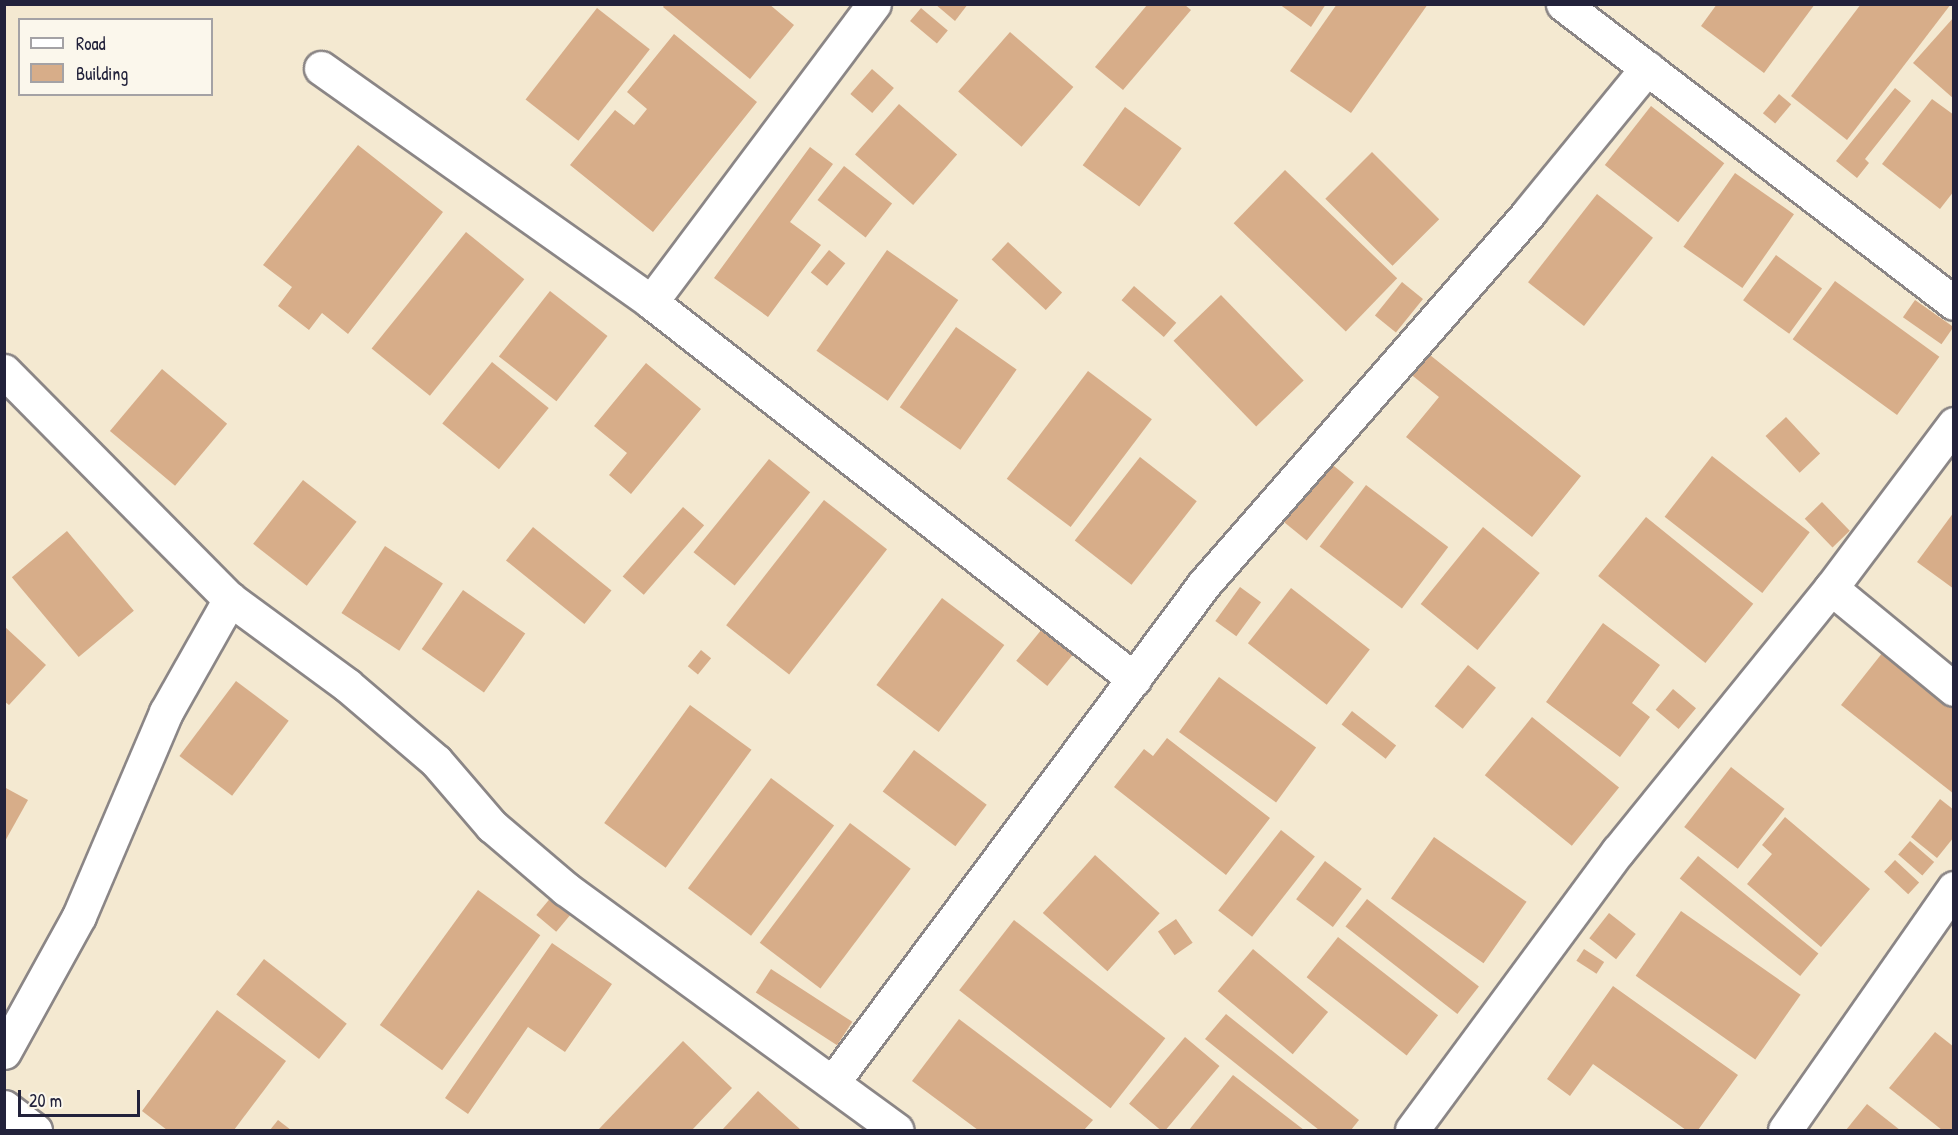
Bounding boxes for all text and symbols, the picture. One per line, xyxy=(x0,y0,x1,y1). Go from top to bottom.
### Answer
legend xyxy=(18,18,213,96)
text: Road xyxy=(76,31,106,56)
text: Building xyxy=(76,61,128,86)
scale bar xyxy=(21,1078,142,1116)
text: 20 m xyxy=(29,1088,62,1113)

